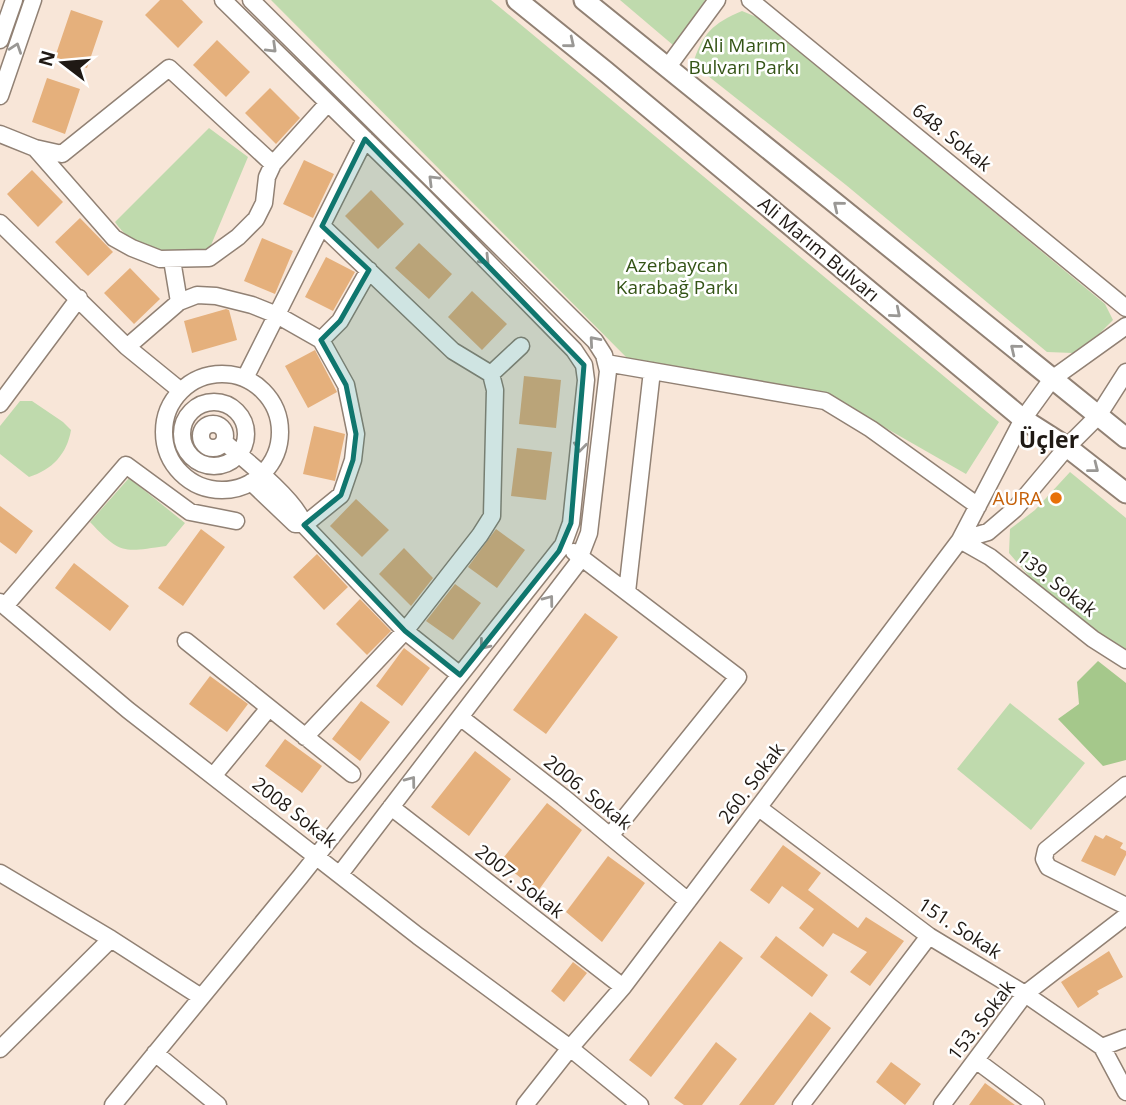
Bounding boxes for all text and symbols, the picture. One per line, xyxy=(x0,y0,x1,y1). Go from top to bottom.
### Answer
north arrow xyxy=(28,28,98,98)
park label: Ali Marım Bulvarı Parkı xyxy=(689,32,799,80)
one-way arrow xyxy=(562,34,575,47)
one-way arrow xyxy=(263,40,276,53)
one-way arrow xyxy=(8,42,22,54)
text: N xyxy=(32,47,61,69)
street label: 648. Sokak xyxy=(907,97,997,177)
one-way arrow xyxy=(429,176,441,188)
street label: Ali Marım Bulvarı xyxy=(753,191,885,307)
one-way arrow xyxy=(834,202,846,215)
one-way arrow xyxy=(477,252,490,265)
park label: Azerbaycan Karabağ Parkı xyxy=(616,252,738,300)
one-way arrow xyxy=(888,305,901,317)
one-way arrow xyxy=(590,336,602,349)
one-way arrow xyxy=(1011,345,1023,358)
district label: Üçler xyxy=(1019,423,1079,455)
one-way arrow xyxy=(572,441,587,453)
one-way arrow xyxy=(1086,460,1099,473)
place label: AURA xyxy=(992,485,1042,511)
marker: AURA xyxy=(1048,490,1064,506)
street label: 139. Sokak xyxy=(1012,544,1102,622)
one-way arrow xyxy=(541,596,554,608)
one-way arrow xyxy=(479,637,492,650)
street label: 260. Sokak xyxy=(712,737,790,829)
street label: 2006. Sokak xyxy=(539,749,637,835)
street label: 2008 Sokak xyxy=(247,771,343,853)
one-way arrow xyxy=(402,776,415,789)
street label: 2007. Sokak xyxy=(470,838,570,924)
street label: 151. Sokak xyxy=(913,891,1007,965)
street label: 153. Sokak xyxy=(942,975,1020,1065)

